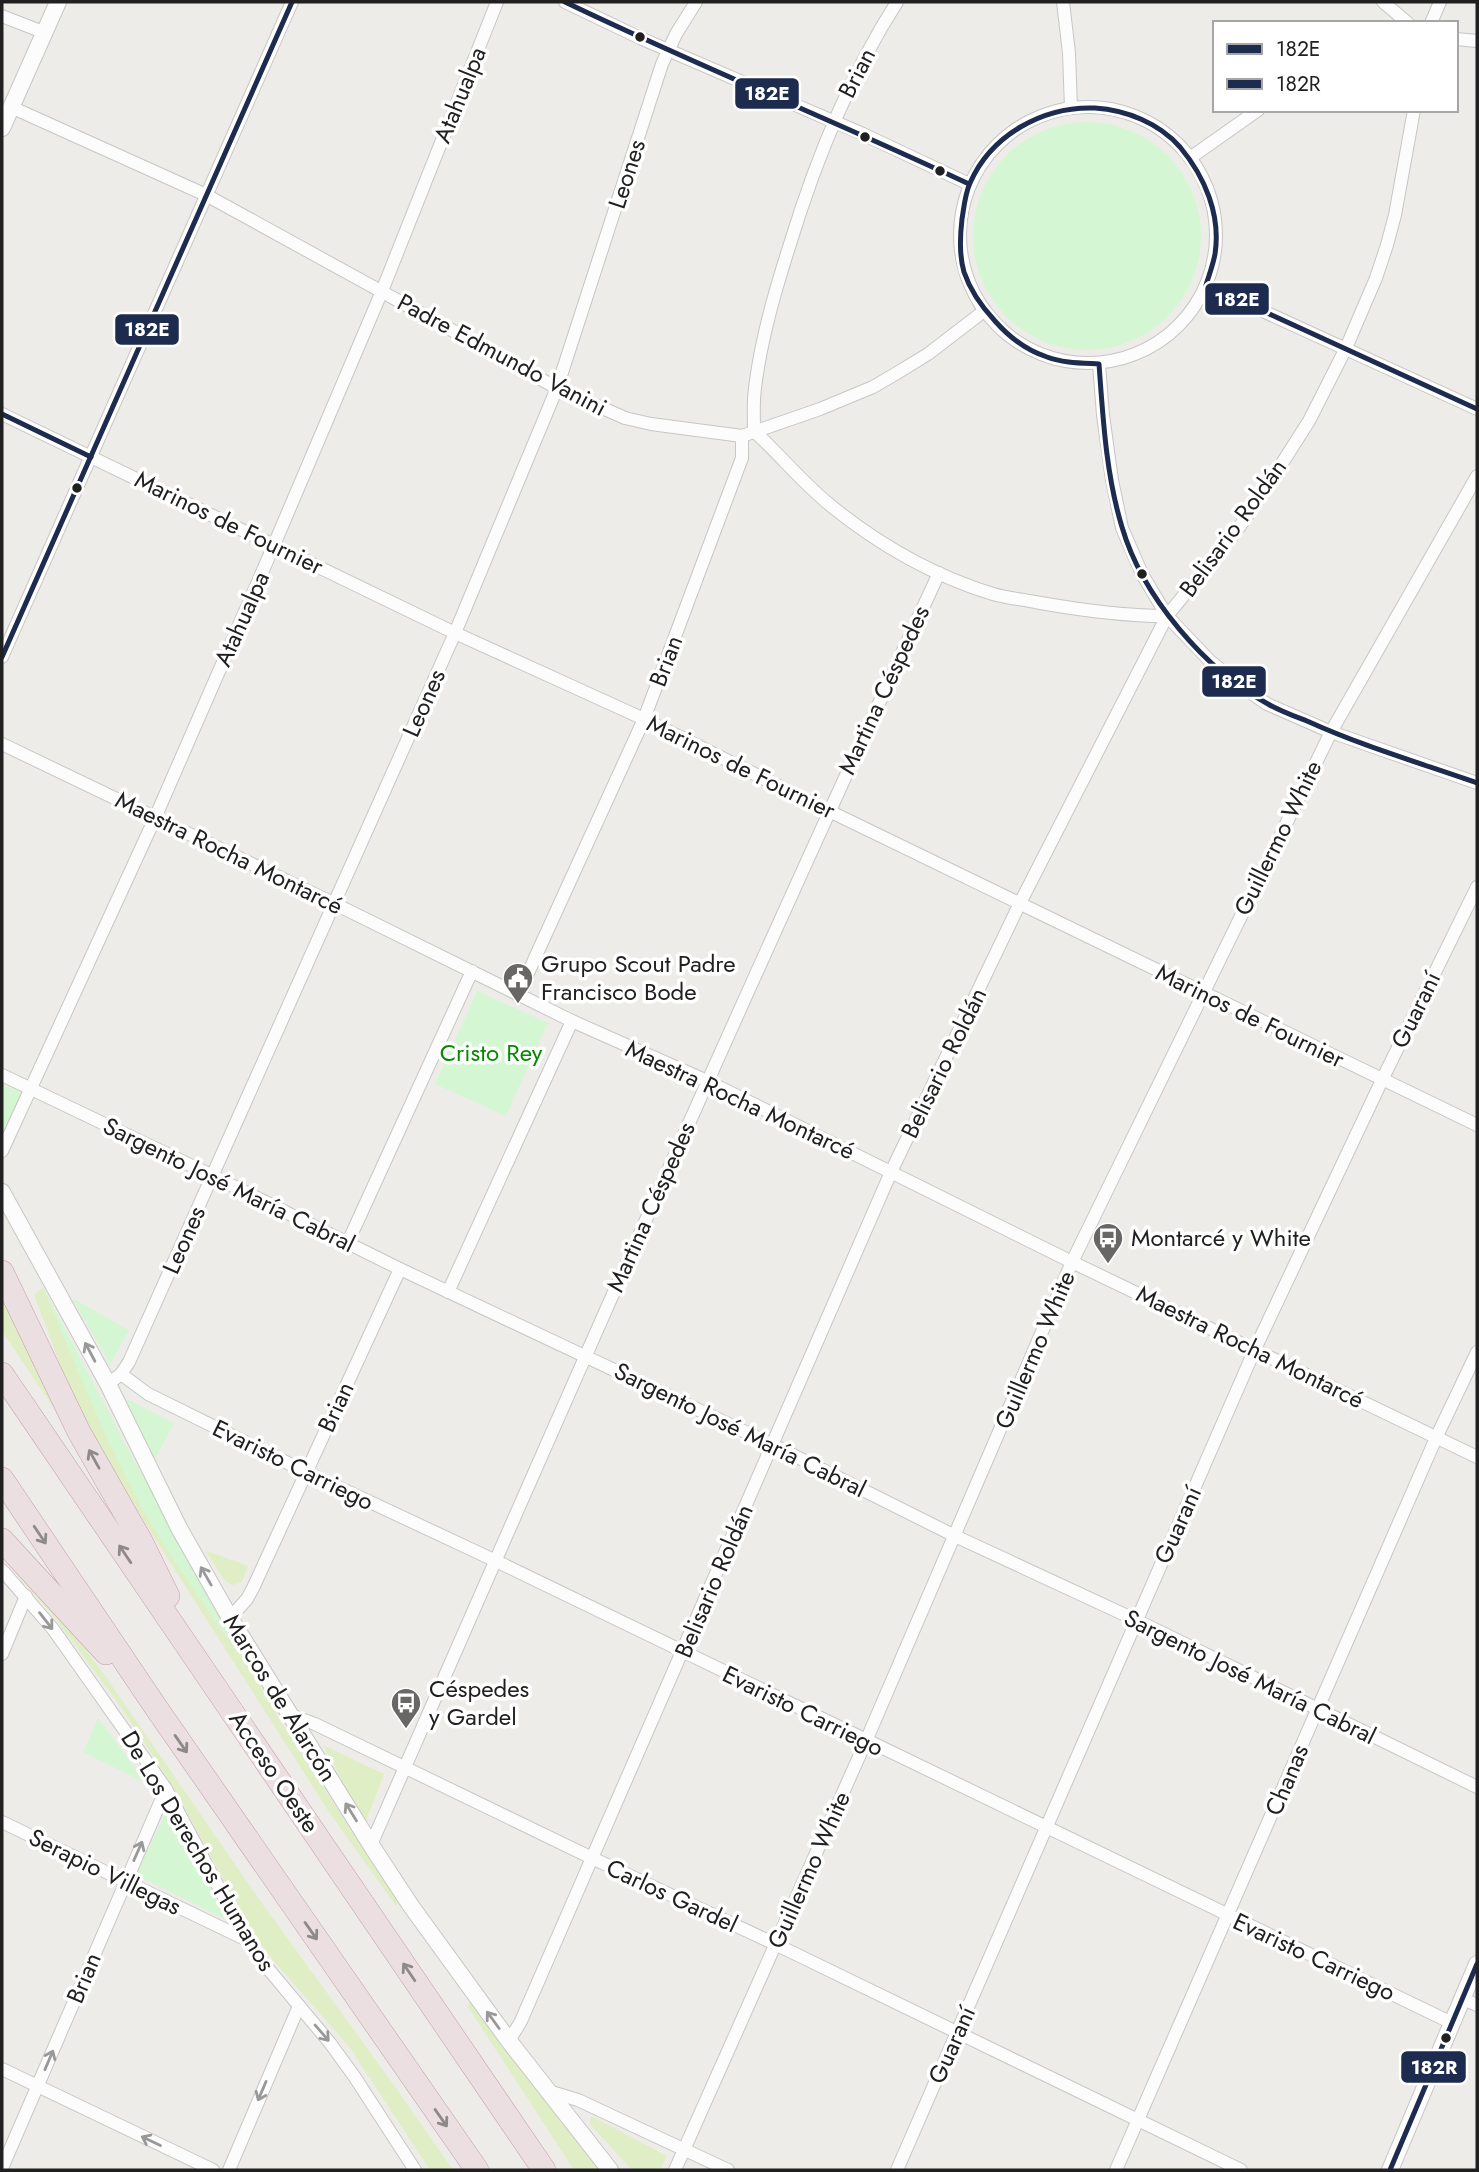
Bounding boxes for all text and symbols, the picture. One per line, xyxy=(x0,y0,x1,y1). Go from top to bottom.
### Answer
legend xyxy=(1213,21,1458,112)
unlabelled marker xyxy=(633,30,647,44)
text: 182E xyxy=(1276,34,1320,64)
street label: Atahualpa xyxy=(424,42,495,148)
street label: Brian xyxy=(829,42,884,104)
text: 182R xyxy=(1276,69,1321,99)
line badge: 182E xyxy=(734,77,800,110)
text: 182E xyxy=(744,80,790,107)
unlabelled marker xyxy=(858,130,872,144)
street label: Leones xyxy=(599,135,654,213)
unlabelled marker xyxy=(933,164,947,178)
line badge: 182E xyxy=(1204,282,1270,316)
street label: Padre Edmundo Vanini xyxy=(391,285,613,425)
text: 182E xyxy=(1214,286,1260,313)
line badge: 182E xyxy=(114,313,180,346)
text: 182E xyxy=(124,316,170,343)
street label: Belisario Roldán xyxy=(1170,451,1295,604)
street label: Marinos de Fournier xyxy=(129,462,330,584)
unlabelled marker xyxy=(70,481,84,495)
street label: Atahualpa xyxy=(205,566,278,672)
unlabelled marker xyxy=(1135,567,1149,581)
street label: Martina Céspedes xyxy=(829,600,938,780)
street label: Brian xyxy=(640,630,691,691)
street label: Leones xyxy=(393,663,454,742)
line badge: 182E xyxy=(1201,665,1267,698)
text: 182E xyxy=(1211,668,1257,695)
street label: Marinos de Fournier xyxy=(641,706,842,828)
street label: Guillermo White xyxy=(1225,754,1330,921)
street label: Maestra Rocha Montarcé xyxy=(110,782,349,923)
place label: Grupo Scout Padre Francisco Bode xyxy=(541,946,736,1009)
street label: Marinos de Fournier xyxy=(1150,955,1351,1077)
public building icon: Grupo Scout Padre Francisco Bode xyxy=(501,961,535,1005)
street label: Guaraní xyxy=(1382,965,1449,1054)
street label: Belisario Roldán xyxy=(892,982,995,1144)
street label: Maestra Rocha Montarcé xyxy=(620,1031,861,1168)
park label: Cristo Rey xyxy=(440,1035,543,1070)
street label: Sargento José María Cabral xyxy=(97,1108,361,1261)
street label: Martina Céspedes xyxy=(597,1116,704,1297)
street label: Leones xyxy=(153,1200,214,1279)
place label: Montarcé y White xyxy=(1131,1220,1311,1255)
bus stop icon: Montarcé y White xyxy=(1091,1221,1125,1265)
street label: Guillermo White xyxy=(985,1265,1084,1434)
street label: Maestra Rocha Montarcé xyxy=(1131,1276,1370,1417)
one-way arrow xyxy=(83,1343,97,1363)
street label: Sargento José María Cabral xyxy=(608,1353,872,1506)
street label: Brian xyxy=(309,1376,362,1438)
street label: Evaristo Carriego xyxy=(207,1410,380,1519)
one-way arrow xyxy=(87,1449,101,1469)
street label: Guaraní xyxy=(1145,1480,1210,1569)
street label: Belisario Roldán xyxy=(665,1499,762,1663)
one-way arrow xyxy=(33,1525,47,1544)
one-way arrow xyxy=(118,1545,132,1564)
one-way arrow xyxy=(199,1566,212,1587)
street label: Sargento José María Cabral xyxy=(1118,1600,1382,1753)
street label: Marcos de Alarcón xyxy=(215,1607,346,1788)
one-way arrow xyxy=(39,1611,54,1630)
street label: Evaristo Carriego xyxy=(717,1656,890,1765)
place label: Céspedes y Gardel xyxy=(429,1671,529,1734)
bus stop icon: Céspedes y Gardel xyxy=(389,1686,423,1730)
street label: Acceso Oeste xyxy=(221,1704,328,1840)
street label: De Los Derechos Humanos xyxy=(113,1724,284,1978)
one-way arrow xyxy=(174,1734,188,1753)
street label: Chanas xyxy=(1256,1739,1317,1821)
street label: Guillermo White xyxy=(758,1786,859,1954)
one-way arrow xyxy=(343,1802,357,1822)
street label: Serapio Villegas xyxy=(23,1819,187,1924)
one-way arrow xyxy=(132,1841,145,1862)
street label: Carlos Gardel xyxy=(601,1850,744,1941)
street label: Evaristo Carriego xyxy=(1227,1904,1401,2009)
one-way arrow xyxy=(304,1921,318,1940)
street label: Brian xyxy=(57,1947,110,2009)
one-way arrow xyxy=(402,1963,416,1982)
street label: Guaraní xyxy=(919,2000,984,2089)
one-way arrow xyxy=(486,2010,501,2029)
one-way arrow xyxy=(314,2024,330,2042)
unlabelled marker xyxy=(1439,2031,1453,2045)
one-way arrow xyxy=(43,2050,56,2071)
line badge: 182R xyxy=(1400,2050,1467,2084)
text: 182R xyxy=(1411,2054,1458,2081)
one-way arrow xyxy=(255,2080,268,2101)
one-way arrow xyxy=(434,2107,448,2127)
one-way arrow xyxy=(141,2133,162,2147)

